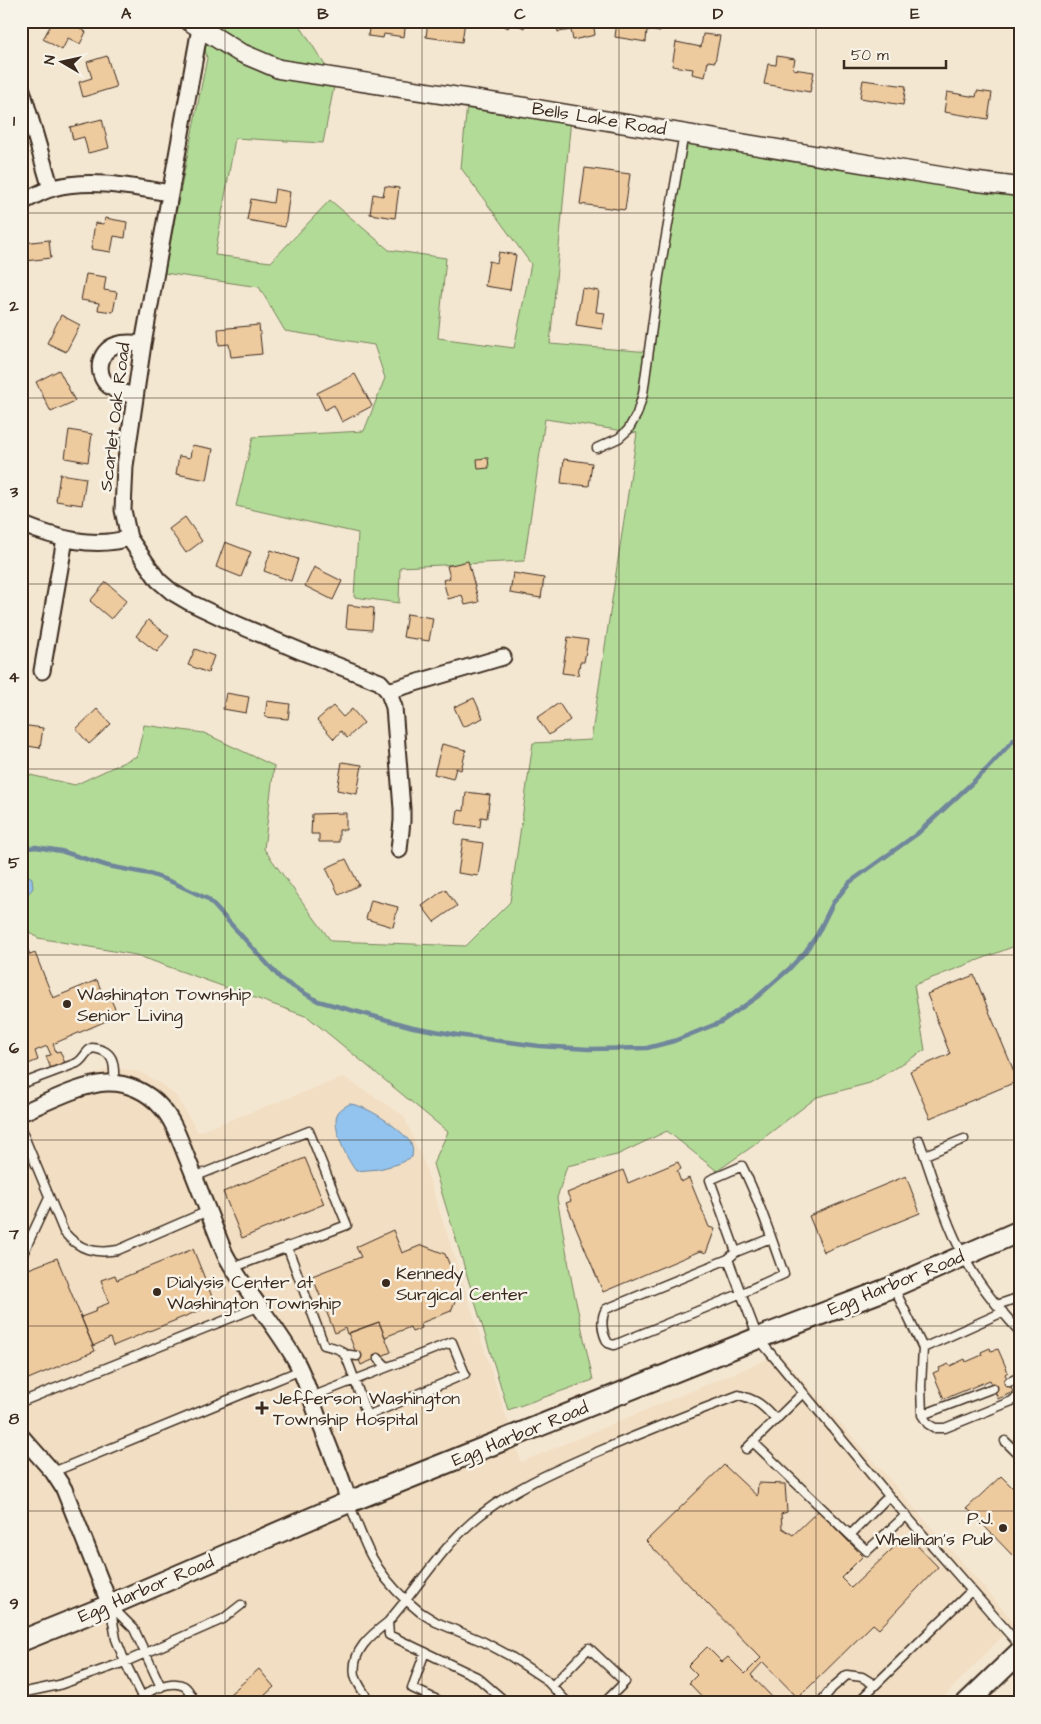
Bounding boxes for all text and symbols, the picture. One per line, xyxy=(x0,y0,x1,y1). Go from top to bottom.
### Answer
text: A xyxy=(121,3,132,25)
text: B xyxy=(317,3,329,25)
text: C xyxy=(514,3,526,25)
text: D xyxy=(713,3,724,25)
text: E xyxy=(910,3,920,25)
north arrow xyxy=(38,38,88,88)
scale bar xyxy=(844,38,946,70)
text: 50 m xyxy=(851,45,889,66)
text: N xyxy=(40,54,61,66)
street label: Bells Lake Road xyxy=(530,96,668,142)
text: 1 xyxy=(13,110,16,132)
text: 2 xyxy=(8,295,19,317)
street label: Scarlet Oak Road xyxy=(93,341,137,493)
text: 3 xyxy=(9,481,19,503)
text: 4 xyxy=(9,666,20,688)
text: 5 xyxy=(8,852,20,874)
place label: Washington Township Senior Living xyxy=(77,982,251,1029)
marker: Washington Township Senior Living xyxy=(61,998,73,1010)
text: 6 xyxy=(9,1037,19,1059)
text: 7 xyxy=(8,1223,19,1245)
street label: Egg Harbor Road xyxy=(824,1244,968,1323)
place label: Kennedy Surgical Center xyxy=(396,1261,528,1308)
place label: Dialysis Center at Washington Township xyxy=(167,1270,341,1317)
marker: Kennedy Surgical Center xyxy=(380,1277,392,1289)
marker: Dialysis Center at Washington Township xyxy=(151,1286,163,1298)
place label: Jefferson Washington Township Hospital xyxy=(273,1386,460,1432)
street label: Egg Harbor Road xyxy=(448,1395,592,1474)
marker: Jefferson Washington Township Hospital xyxy=(255,1401,269,1415)
text: 8 xyxy=(9,1408,20,1430)
place label: P.J. Whelihan's Pub xyxy=(875,1506,993,1552)
marker: P.J. Whelihan's Pub xyxy=(997,1522,1009,1534)
street label: Egg Harbor Road xyxy=(74,1549,218,1630)
text: 9 xyxy=(9,1593,19,1615)

